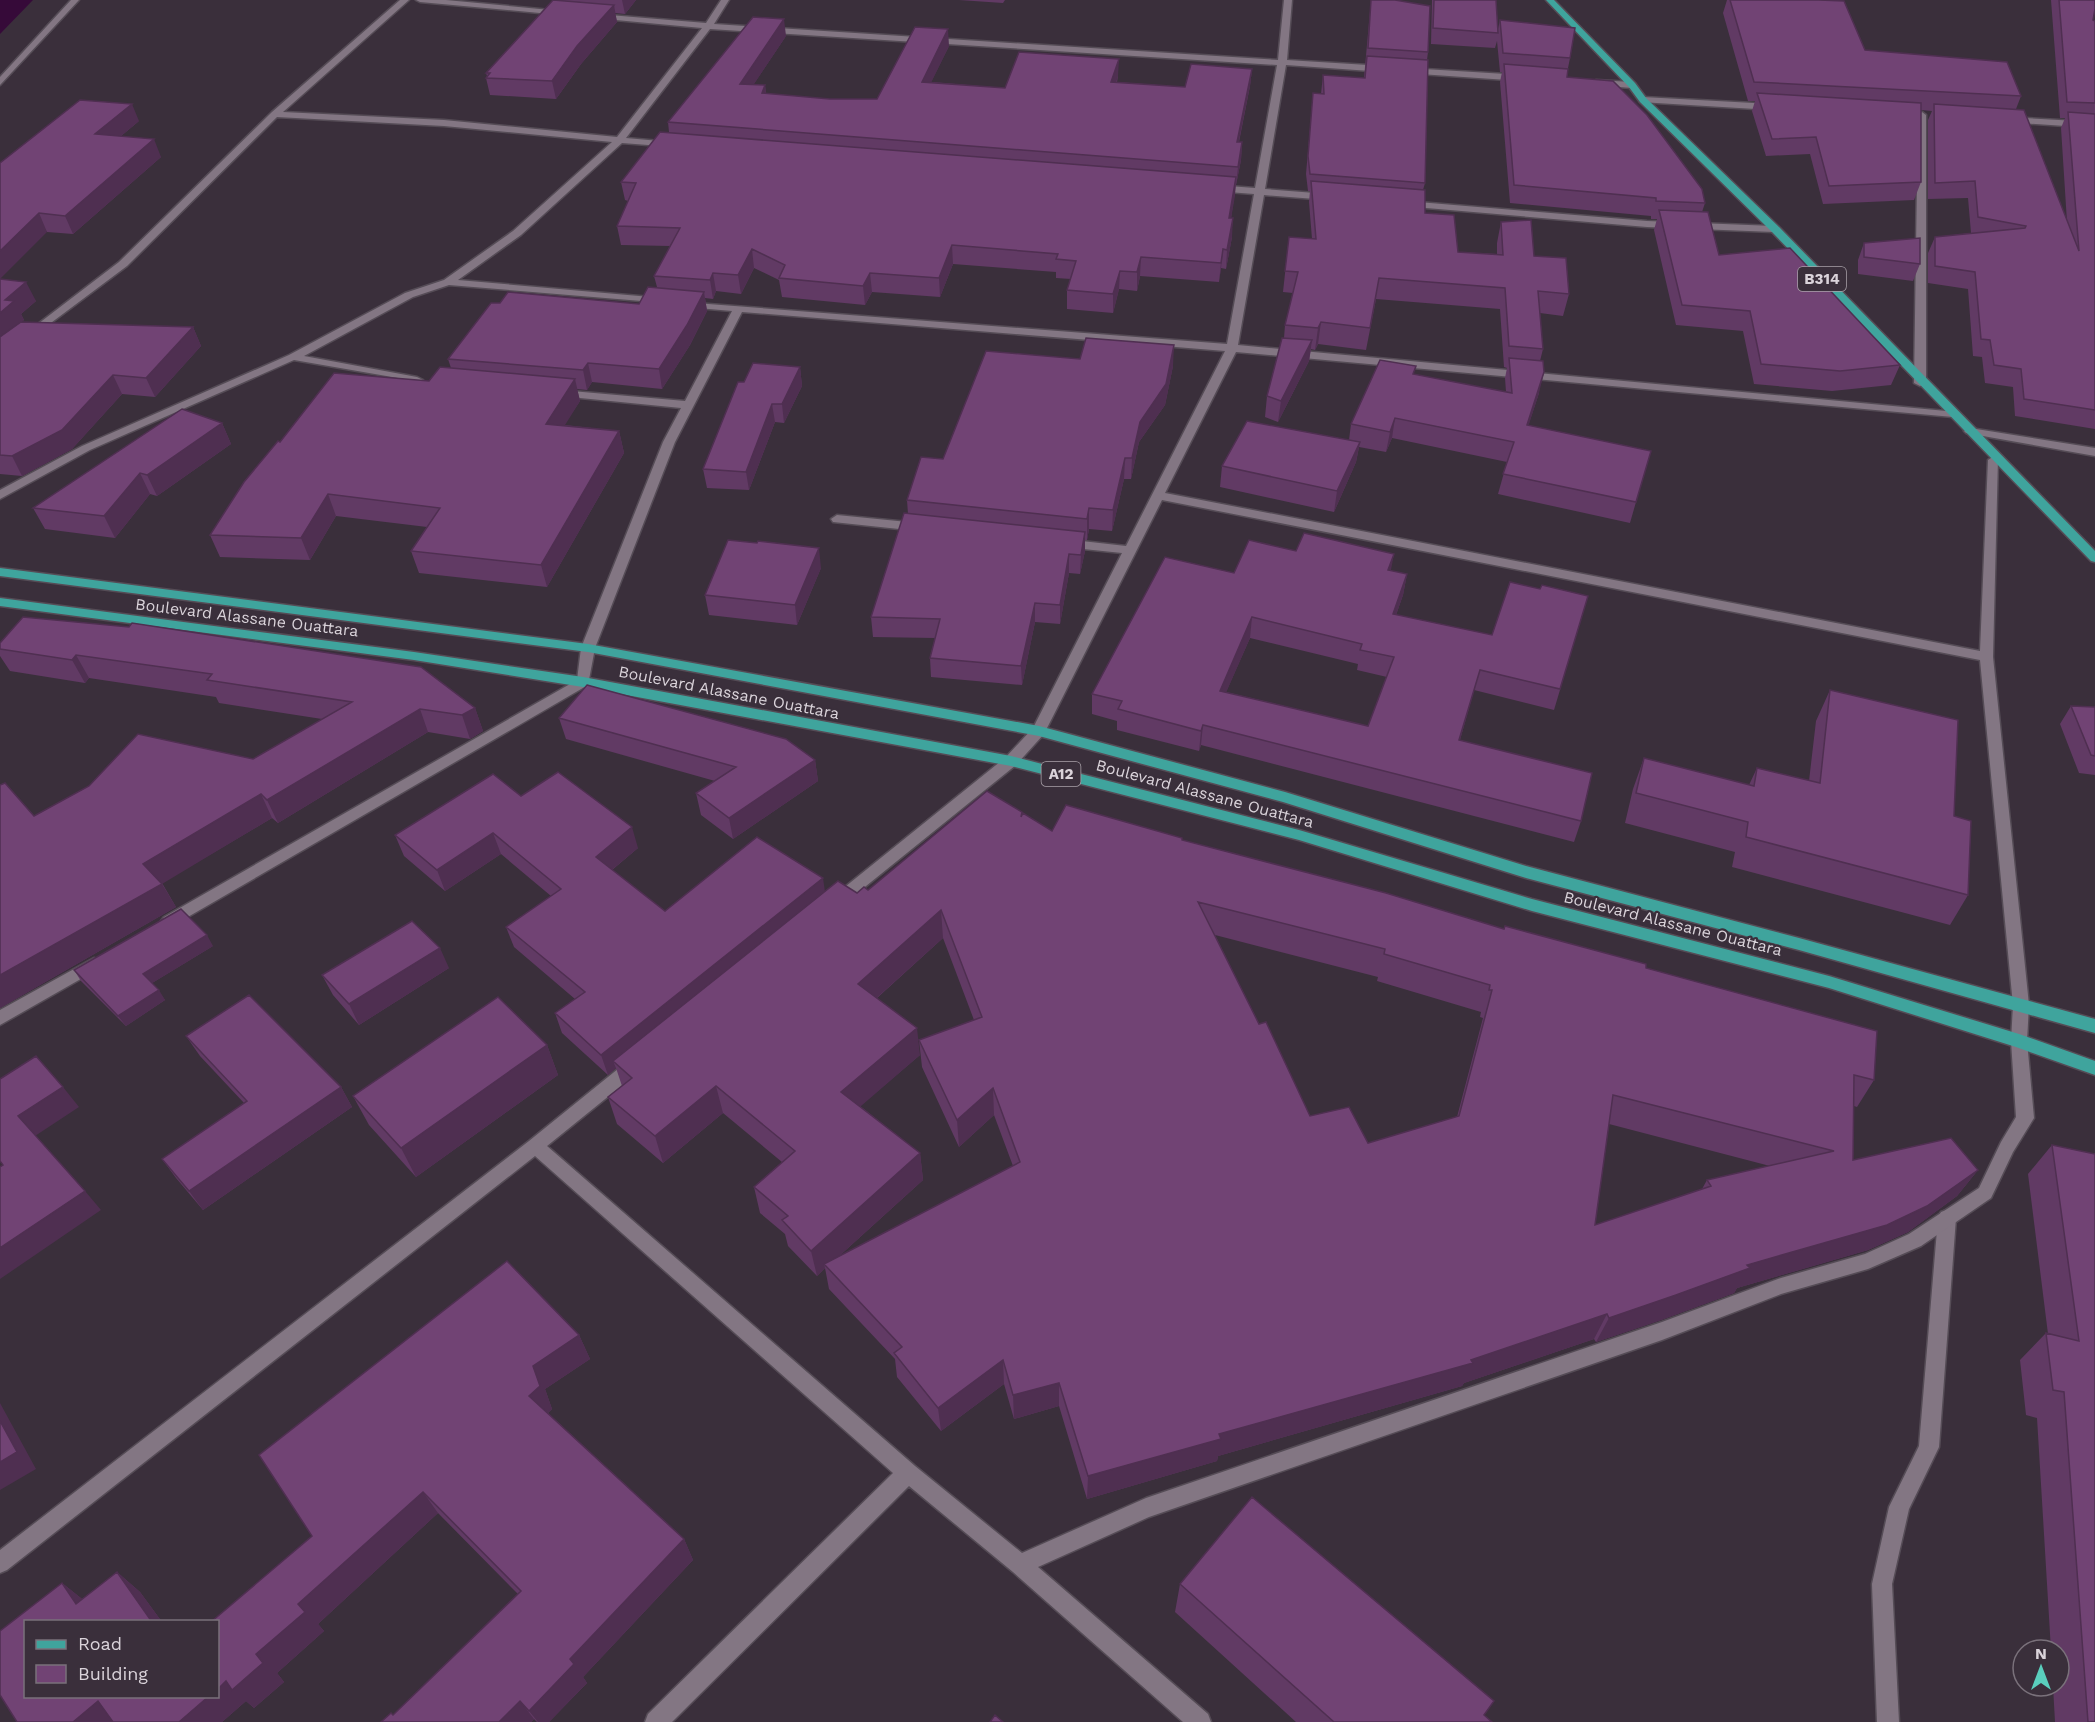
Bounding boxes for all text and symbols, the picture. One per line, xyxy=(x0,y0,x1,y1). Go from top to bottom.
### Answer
road number: B314 xyxy=(1798,267,1846,291)
street label: Boulevard Alassane Ouattara xyxy=(134,594,360,641)
street label: Boulevard Alassane Ouattara xyxy=(617,662,841,723)
street label: Boulevard Alassane Ouattara xyxy=(1094,755,1316,832)
road number: A12 xyxy=(1042,762,1080,786)
street label: Boulevard Alassane Ouattara xyxy=(1562,887,1784,960)
legend xyxy=(24,1620,219,1698)
text: Road xyxy=(78,1633,122,1654)
north arrow xyxy=(2011,1638,2071,1698)
text: N xyxy=(2035,1644,2047,1663)
text: Building xyxy=(78,1663,148,1684)

